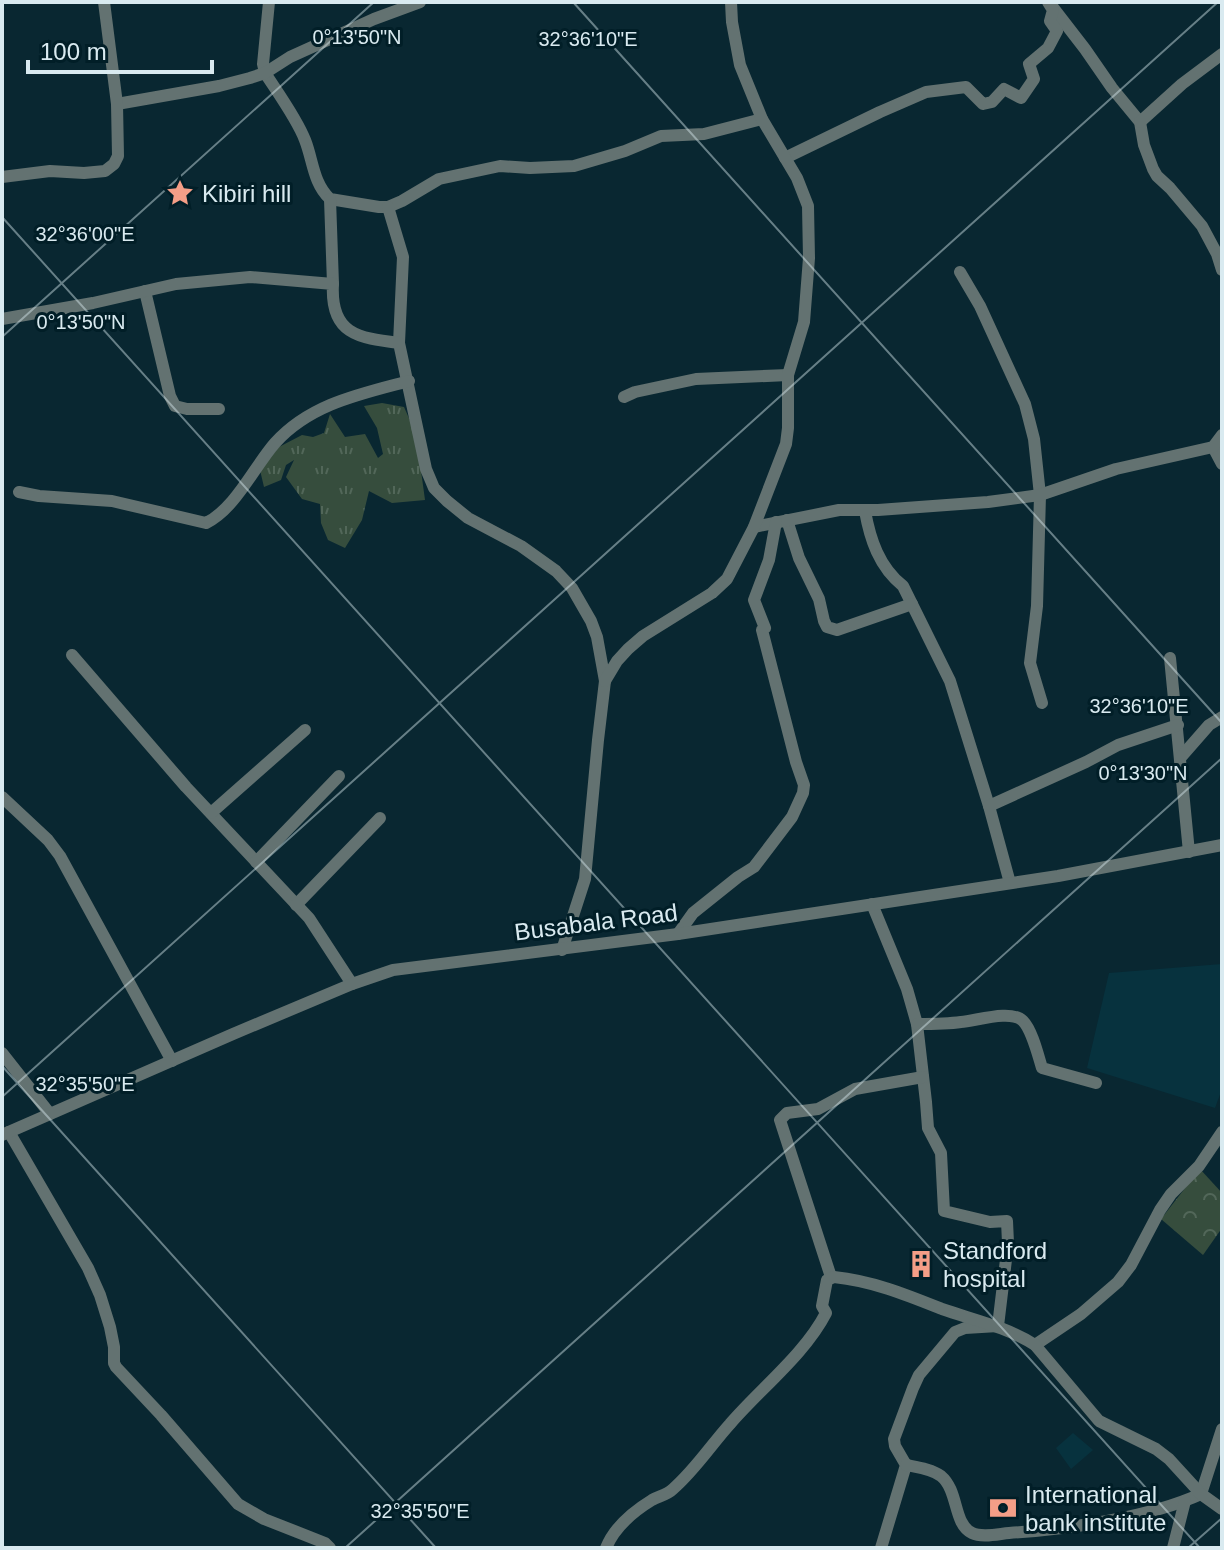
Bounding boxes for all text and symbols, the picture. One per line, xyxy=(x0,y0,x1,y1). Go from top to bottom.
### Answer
scale bar xyxy=(28,24,212,74)
text: 0°13'50"N xyxy=(313,26,401,48)
text: 32°36'10"E xyxy=(539,28,638,50)
text: 100 m xyxy=(40,38,107,65)
place icon: Kibiri hill xyxy=(165,178,195,208)
place label: Kibiri hill xyxy=(202,180,291,207)
text: 32°36'00"E xyxy=(36,223,135,245)
text: 0°13'50"N xyxy=(37,311,125,333)
text: 32°36'10"E xyxy=(1090,695,1189,717)
text: 0°13'30"N xyxy=(1099,762,1187,784)
street label: Busabala Road xyxy=(513,899,679,945)
text: 32°35'50"E xyxy=(36,1073,135,1095)
place label: Standford hospital xyxy=(943,1237,1047,1292)
building icon: Standford hospital xyxy=(906,1249,936,1279)
place label: International bank institute xyxy=(1025,1481,1166,1536)
bank icon: International bank institute xyxy=(988,1493,1018,1523)
text: 32°35'50"E xyxy=(371,1500,470,1522)

